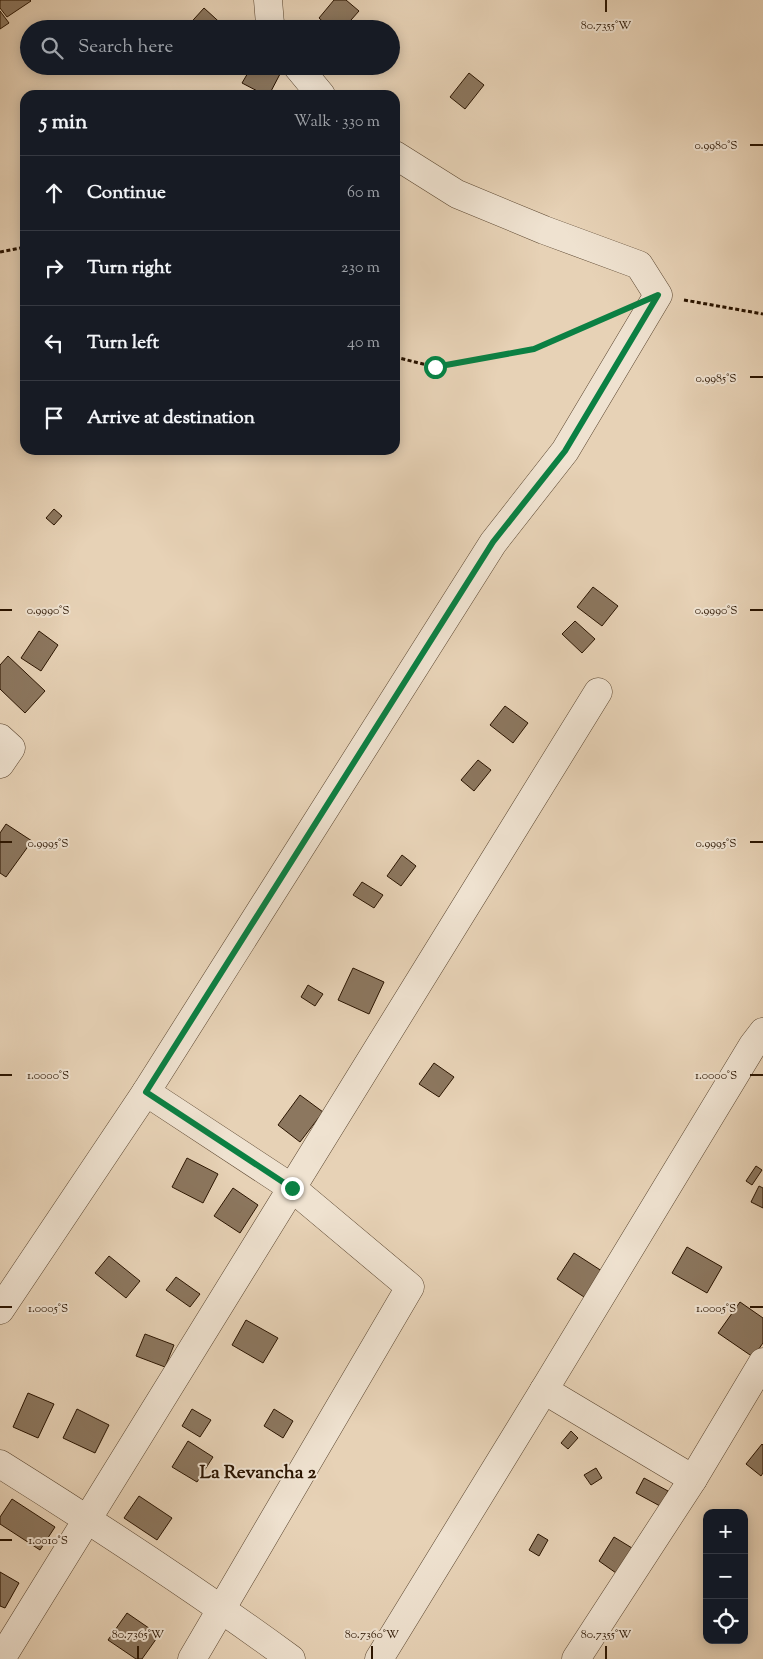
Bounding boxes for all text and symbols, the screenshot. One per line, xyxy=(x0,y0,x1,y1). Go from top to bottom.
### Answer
text: 80.7355°W xyxy=(581,17,632,35)
search box xyxy=(20,20,400,75)
icon: search xyxy=(38,34,66,62)
text: Search here xyxy=(78,34,173,61)
text: 5 min xyxy=(40,108,87,138)
text: Walk · 330 m xyxy=(294,111,380,134)
text: 0.9980°S xyxy=(695,137,737,155)
icon: ahead xyxy=(40,179,68,207)
text: Continue xyxy=(87,180,166,207)
text: 60 m xyxy=(347,182,380,205)
icon: right xyxy=(40,254,68,282)
text: Turn right xyxy=(87,255,171,282)
text: 230 m xyxy=(341,257,380,280)
icon: left xyxy=(40,329,68,357)
text: Turn left xyxy=(87,330,159,357)
text: 40 m xyxy=(347,332,380,355)
route start xyxy=(424,356,447,379)
text: 0.9985°S xyxy=(696,370,736,388)
icon: arrive xyxy=(40,404,68,432)
text: Arrive at destination xyxy=(87,405,255,432)
text: 0.9990°S xyxy=(27,602,69,620)
text: 0.9990°S xyxy=(695,602,737,620)
text: 0.9995°S xyxy=(28,835,68,853)
text: 0.9995°S xyxy=(696,835,736,853)
text: 1.0000°S xyxy=(27,1067,69,1085)
text: 1.0000°S xyxy=(695,1067,737,1085)
route end xyxy=(281,1177,304,1200)
text: 1.0005°S xyxy=(28,1300,68,1318)
text: 1.0005°S xyxy=(696,1300,736,1318)
district label: La Revancha 2 xyxy=(199,1460,317,1487)
map controls xyxy=(703,1509,748,1644)
button: + xyxy=(703,1509,748,1554)
text: 1.0010°S xyxy=(28,1532,68,1550)
button: − xyxy=(703,1554,748,1599)
button: locate xyxy=(703,1599,748,1644)
text: 80.7365°W xyxy=(112,1626,165,1644)
text: 80.7360°W xyxy=(345,1626,400,1644)
text: 80.7355°W xyxy=(581,1626,632,1644)

